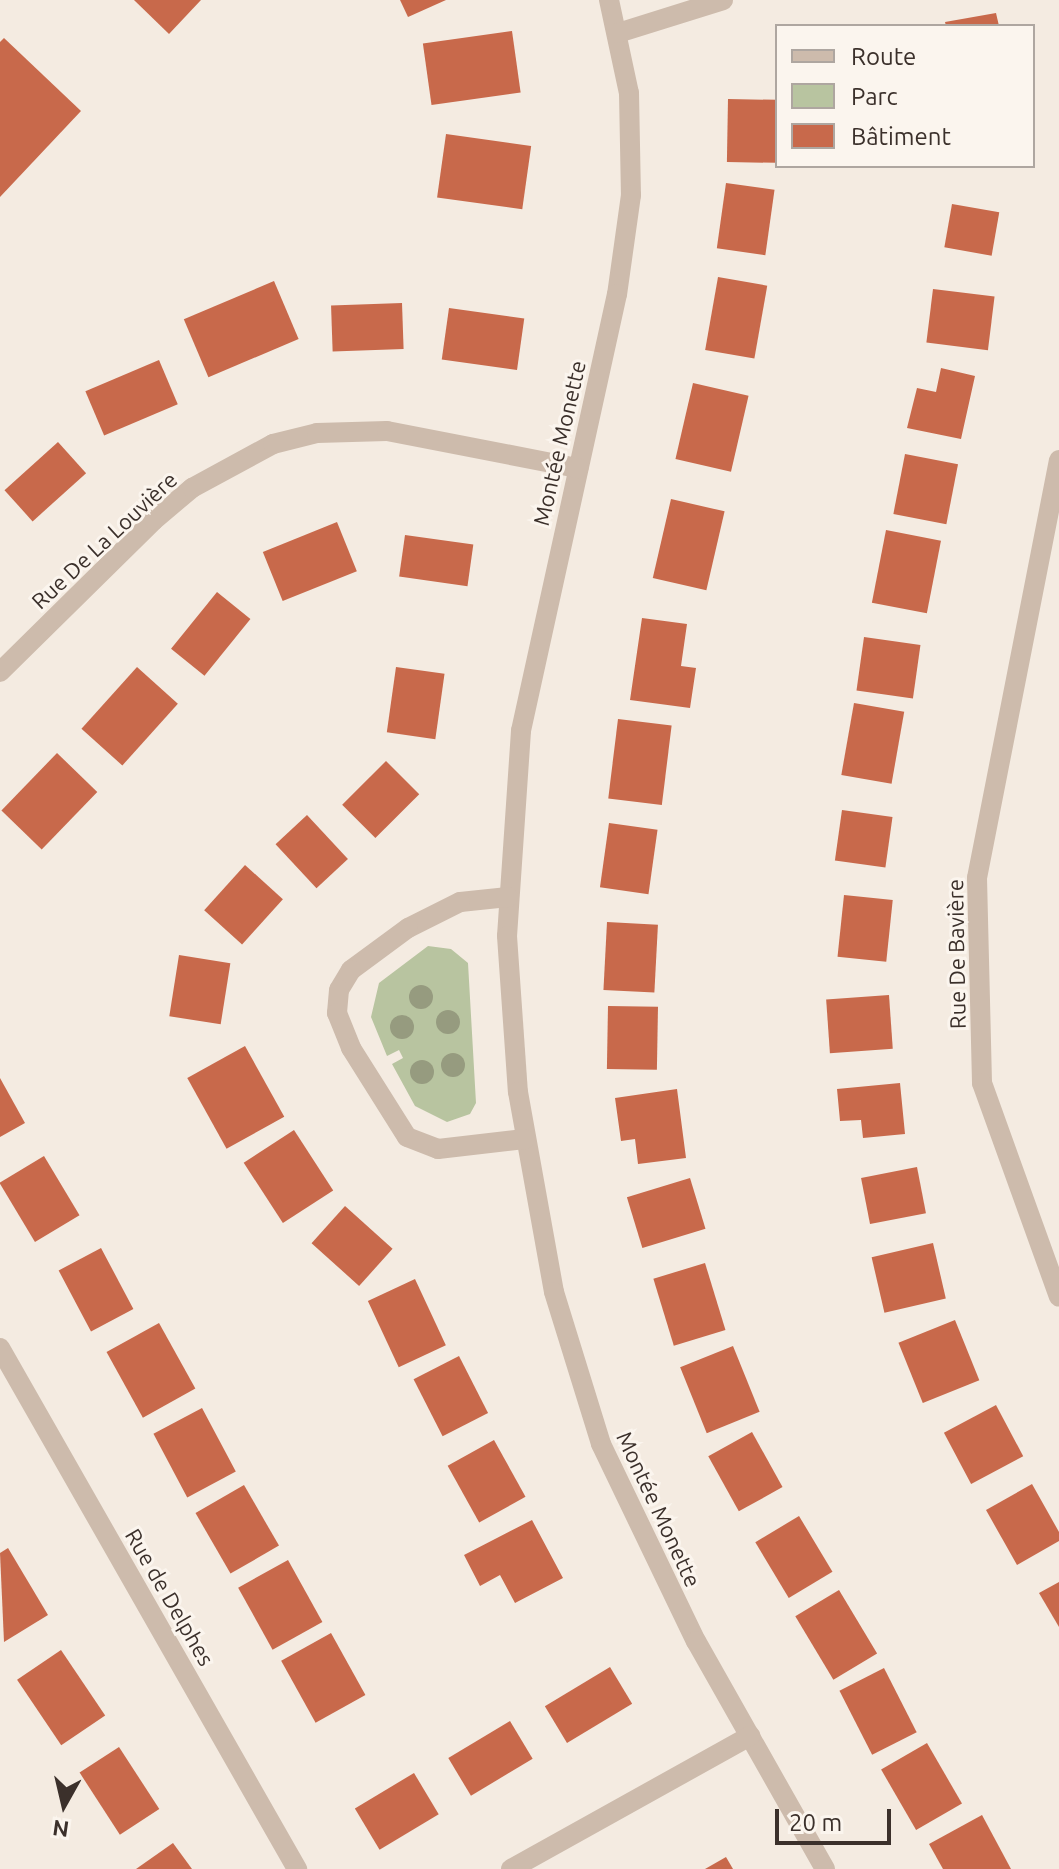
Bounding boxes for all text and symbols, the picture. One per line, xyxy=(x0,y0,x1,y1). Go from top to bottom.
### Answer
legend xyxy=(775,24,1035,168)
text: Route xyxy=(851,43,916,70)
text: Parc xyxy=(851,83,898,110)
text: Bâtiment xyxy=(851,123,951,150)
street label: Montée Monette xyxy=(527,358,591,528)
street label: Rue De La Louvière xyxy=(26,466,182,614)
street label: Rue De Bavière xyxy=(941,879,971,1029)
street label: Montée Monette xyxy=(611,1427,707,1591)
street label: Rue de Delphes xyxy=(120,1524,220,1670)
north arrow xyxy=(24,1765,104,1845)
scale bar xyxy=(779,1793,895,1843)
text: 20 m xyxy=(789,1809,842,1836)
text: N xyxy=(51,1816,70,1843)

